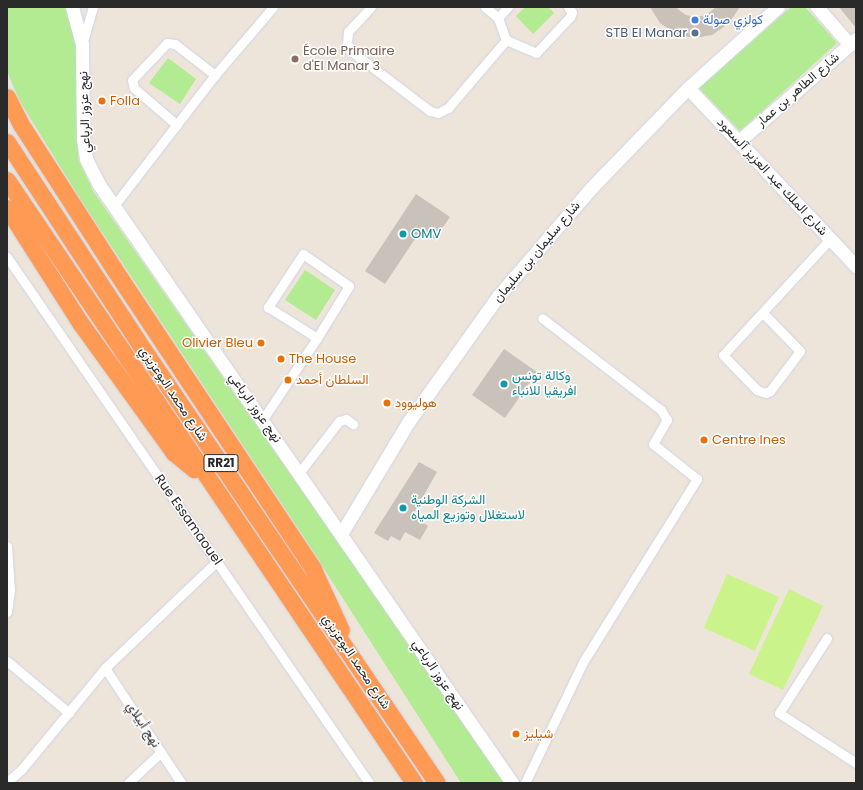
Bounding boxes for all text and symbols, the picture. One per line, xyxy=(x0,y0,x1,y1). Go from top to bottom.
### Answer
place label: كولزي صولة xyxy=(703,12,763,28)
marker: كولزي صولة xyxy=(690,15,700,25)
place label: STB El Manar xyxy=(606,25,687,41)
marker: STB El Manar xyxy=(690,28,700,38)
place label: École Primaire d'El Manar 3 xyxy=(303,44,394,75)
street label: شارع الطاهر بن عمار xyxy=(753,50,843,130)
marker: École Primaire d'El Manar 3 xyxy=(290,54,300,64)
street label: نهج عزوز الرباعي xyxy=(76,71,94,153)
place label: Folla xyxy=(110,93,140,109)
marker: Folla xyxy=(97,96,107,106)
street label: شارع الملك عبد العزيز آلسعود xyxy=(713,115,831,239)
street label: شارع سليمان بن سليمان xyxy=(490,198,584,306)
place label: OMV xyxy=(411,226,441,242)
marker: OMV xyxy=(398,229,408,239)
place label: Olivier Bleu xyxy=(182,335,253,351)
marker: Olivier Bleu xyxy=(256,338,266,348)
street label: شارع محمد البوعزيزي xyxy=(136,344,210,444)
place label: The House xyxy=(289,351,356,367)
marker: The House xyxy=(276,354,286,364)
place label: وكالة تونس افريقيا للانباء xyxy=(512,369,577,400)
street label: نهج عزوز الرباعي xyxy=(225,370,285,446)
place label: السلطان أحمد xyxy=(296,372,368,388)
marker: السلطان أحمد xyxy=(283,375,293,385)
marker: وكالة تونس افريقيا للانباء xyxy=(499,379,509,389)
place label: هوليوود xyxy=(395,395,437,411)
marker: هوليوود xyxy=(382,398,392,408)
place label: Centre Ines xyxy=(712,432,786,448)
marker: Centre Ines xyxy=(699,435,709,445)
road number: RR21 xyxy=(203,453,239,473)
street label: Rue Essamaouel xyxy=(151,472,225,568)
place label: الشركة الوطنية لاستغلال وتوزيع المياه xyxy=(411,493,525,524)
marker: الشركة الوطنية لاستغلال وتوزيع المياه xyxy=(398,503,408,513)
street label: شارع محمد البوعزيزي xyxy=(319,612,393,712)
street label: نهج عزوز الرباعي xyxy=(409,637,467,713)
street label: نهج أبيلاي xyxy=(123,699,163,751)
place label: شيليز xyxy=(524,726,553,742)
marker: شيليز xyxy=(511,729,521,739)

